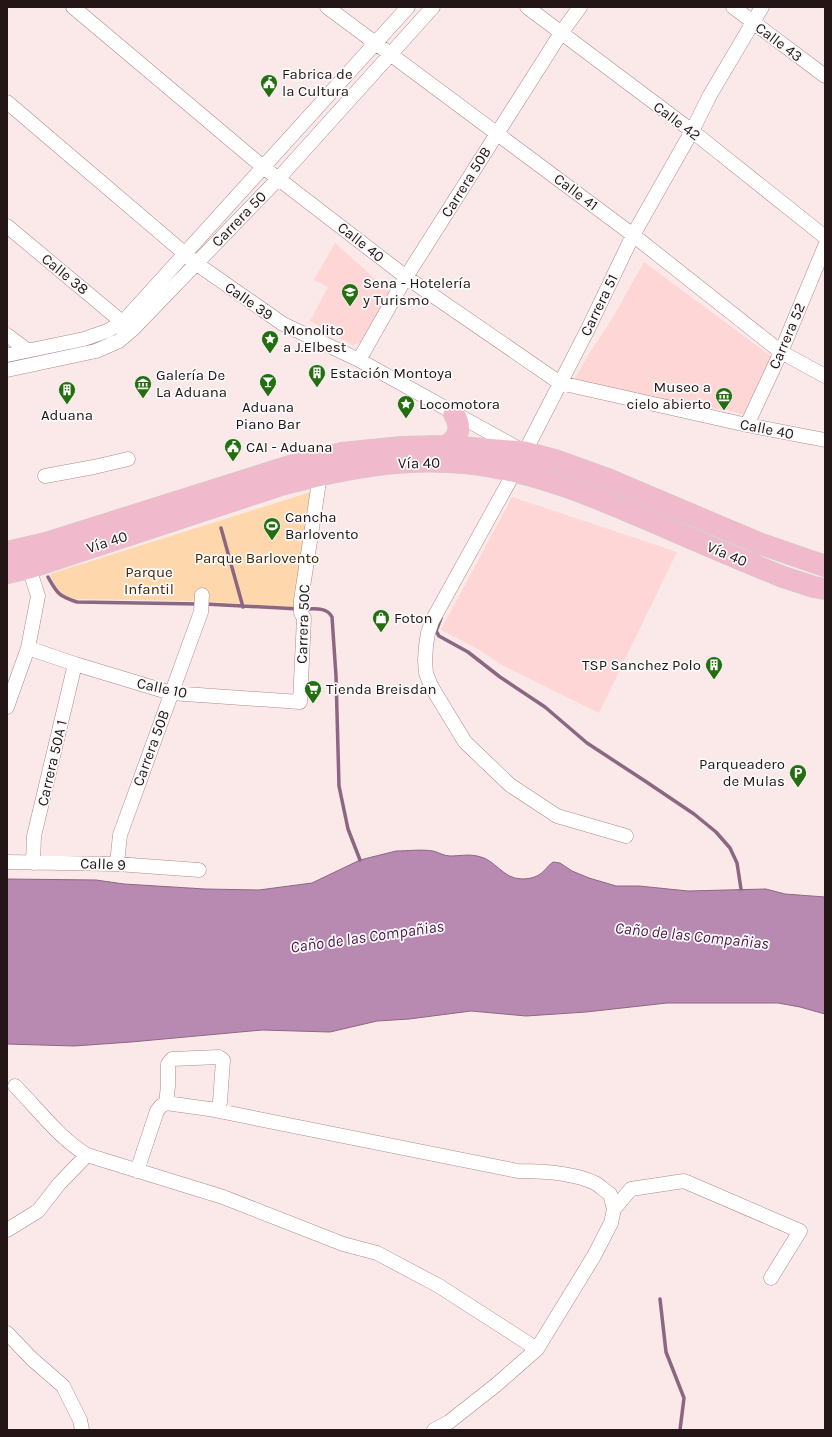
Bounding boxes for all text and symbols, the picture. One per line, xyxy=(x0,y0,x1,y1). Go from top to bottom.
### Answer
street label: Calle 43 xyxy=(752,18,806,66)
place label: Fabrica de la Cultura xyxy=(282,65,353,100)
public building icon: Fabrica de la Cultura xyxy=(259,73,279,98)
street label: Calle 42 xyxy=(650,98,704,144)
street label: Carrera 50B xyxy=(437,143,495,221)
street label: Calle 41 xyxy=(550,170,602,214)
street label: Carrera 50 xyxy=(208,187,270,251)
street label: Calle 40 xyxy=(334,218,388,266)
street label: Calle 38 xyxy=(38,250,92,298)
street label: Carrera 51 xyxy=(576,271,622,339)
place label: Sena - Hotelería y Turismo xyxy=(362,274,471,309)
street label: Calle 39 xyxy=(221,278,277,324)
school or university icon: Sena - Hotelería y Turismo xyxy=(340,282,360,307)
street label: Carrera 52 xyxy=(765,300,809,372)
place label: Monolito a J.Elbest xyxy=(283,321,347,356)
place icon: Monolito a J.Elbest xyxy=(260,329,280,354)
building icon: Estación Montoya xyxy=(307,363,327,388)
place label: Estación Montoya xyxy=(330,364,452,382)
place label: Galería De La Aduana xyxy=(156,366,227,401)
bar icon: Aduana Piano Bar xyxy=(258,372,278,397)
museum icon: Galería De La Aduana xyxy=(133,374,153,399)
place label: Museo a cielo abierto xyxy=(627,378,711,413)
building icon: Aduana xyxy=(57,380,77,405)
museum icon: Museo a cielo abierto xyxy=(714,386,734,411)
place icon: Locomotora xyxy=(396,394,416,419)
place label: Locomotora xyxy=(419,395,500,413)
place label: Aduana Piano Bar xyxy=(236,398,301,433)
place label: Aduana xyxy=(41,406,93,424)
street label: Calle 40 xyxy=(739,415,796,443)
public building icon: CAI - Aduana xyxy=(223,437,243,462)
place label: CAI - Aduana xyxy=(246,438,333,456)
street label: Vía 40 xyxy=(398,454,440,472)
place label: Cancha Barlovento xyxy=(285,508,359,543)
sports icon: Cancha Barlovento xyxy=(262,516,282,541)
street label: Vía 40 xyxy=(84,527,130,557)
street label: Vía 40 xyxy=(704,538,750,571)
park label: Parque Barlovento xyxy=(195,549,319,567)
park label: Parque Infantil xyxy=(124,563,174,598)
street label: Carrera 50C xyxy=(293,584,313,664)
shop icon: Foton xyxy=(371,608,391,633)
place label: Foton xyxy=(394,609,433,627)
building icon: TSP Sanchez Polo xyxy=(704,655,724,680)
place label: TSP Sanchez Polo xyxy=(582,656,701,674)
street label: Calle 10 xyxy=(135,674,189,702)
supermarket icon: Tienda Breisdan xyxy=(303,679,323,704)
place label: Tienda Breisdan xyxy=(326,680,436,698)
street label: Carrera 50B xyxy=(129,707,173,789)
street label: Carrera 50A 1 xyxy=(33,718,71,808)
place label: Parqueadero de Mulas xyxy=(699,755,785,790)
parking icon: Parqueadero de Mulas xyxy=(788,763,808,788)
street label: Calle 9 xyxy=(80,854,126,874)
water label: Caño de las Compañias xyxy=(289,916,445,957)
water label: Caño de las Compañias xyxy=(614,918,770,953)

